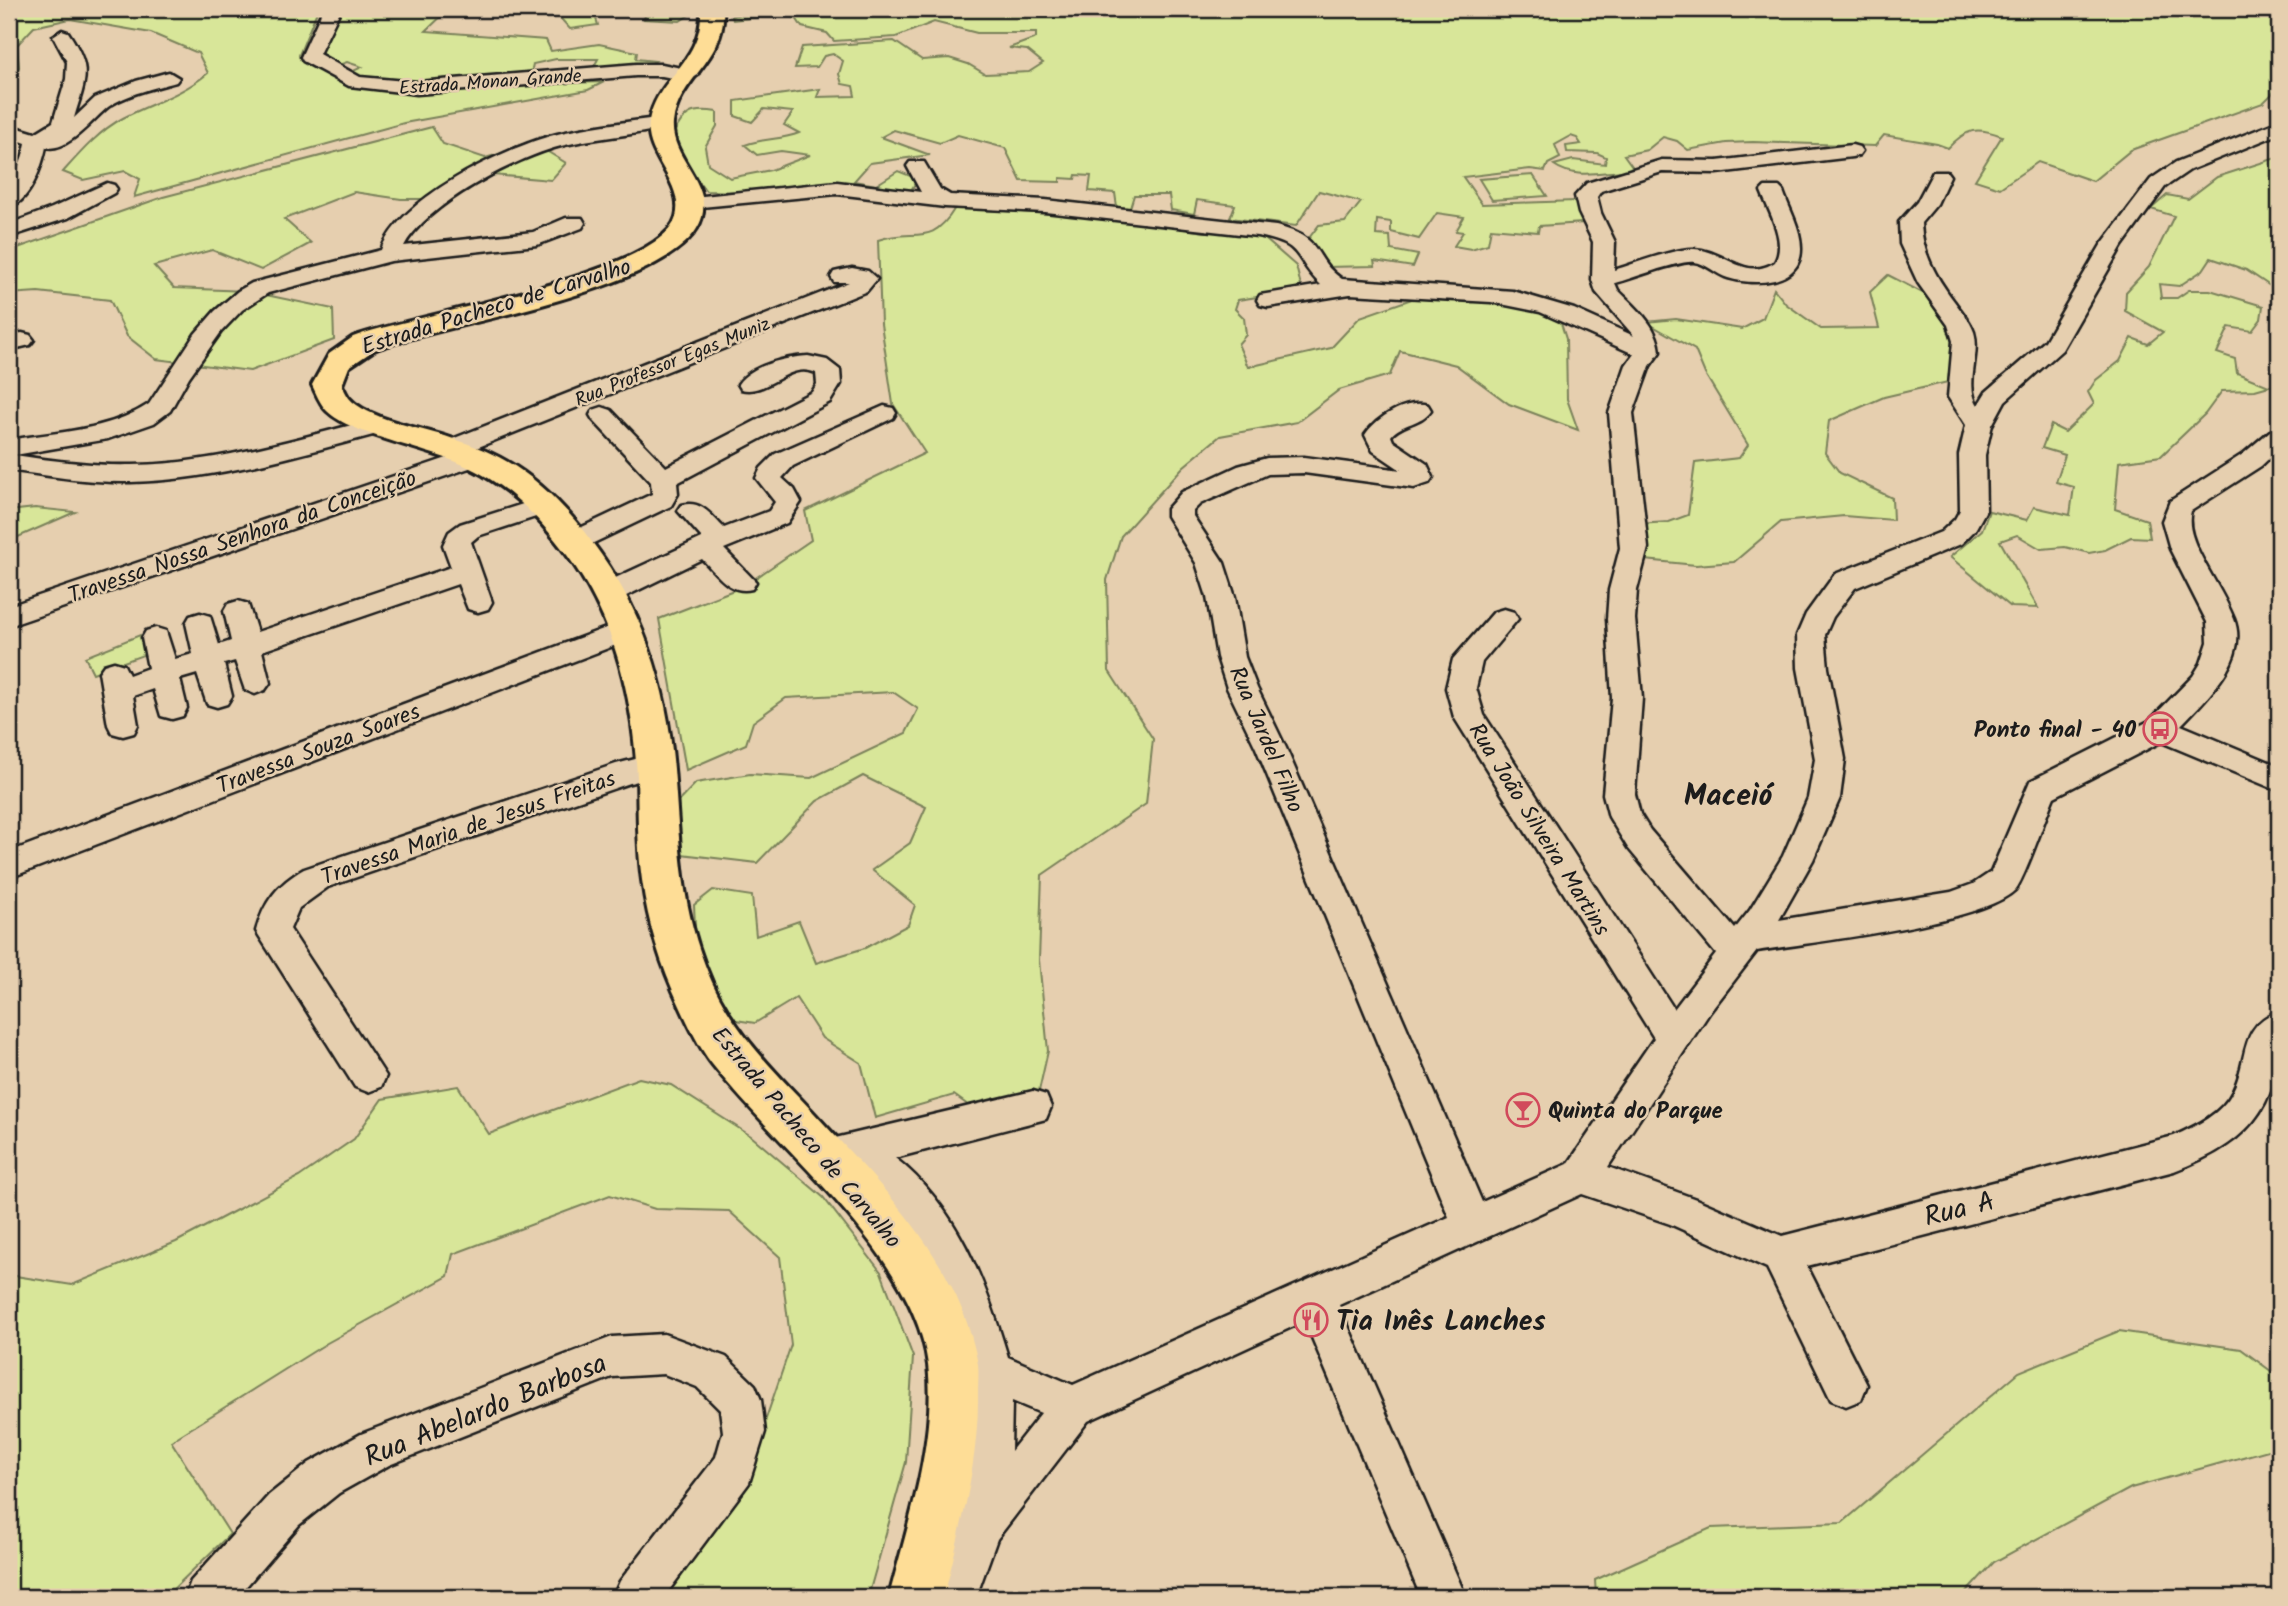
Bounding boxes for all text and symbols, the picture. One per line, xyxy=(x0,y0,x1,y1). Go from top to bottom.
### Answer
street label: Estrada Monan Grande xyxy=(398,62,583,104)
street label: Estrada Pacheco de Carvalho xyxy=(357,250,636,366)
street label: Rua Professor Egas Muniz xyxy=(571,310,775,416)
street label: Travessa Nossa Senhora da Conceição xyxy=(63,461,422,615)
street label: Rua Jardel Filho xyxy=(1218,661,1312,819)
street label: Travessa Souza Soares xyxy=(212,694,426,805)
bus stop icon: Ponto final - 40 xyxy=(2141,710,2179,748)
place label: Ponto final - 40 xyxy=(1974,713,2136,749)
street label: Rua João Silveira Martins xyxy=(1458,716,1619,944)
street label: Travessa Maria de Jesus Freitas xyxy=(317,761,621,896)
district label: Maceió xyxy=(1684,773,1775,821)
street label: Estrada Pacheco de Carvalho xyxy=(702,1019,909,1257)
bar icon: Quinta do Parque xyxy=(1504,1091,1542,1129)
place label: Quinta do Parque xyxy=(1548,1094,1723,1130)
street label: Rua A xyxy=(1920,1180,2000,1241)
place label: Tia Inês Lanches xyxy=(1336,1300,1546,1345)
restaurant icon: Tia Inês Lanches xyxy=(1292,1301,1330,1339)
street label: Rua Abelardo Barbosa xyxy=(358,1342,614,1481)

